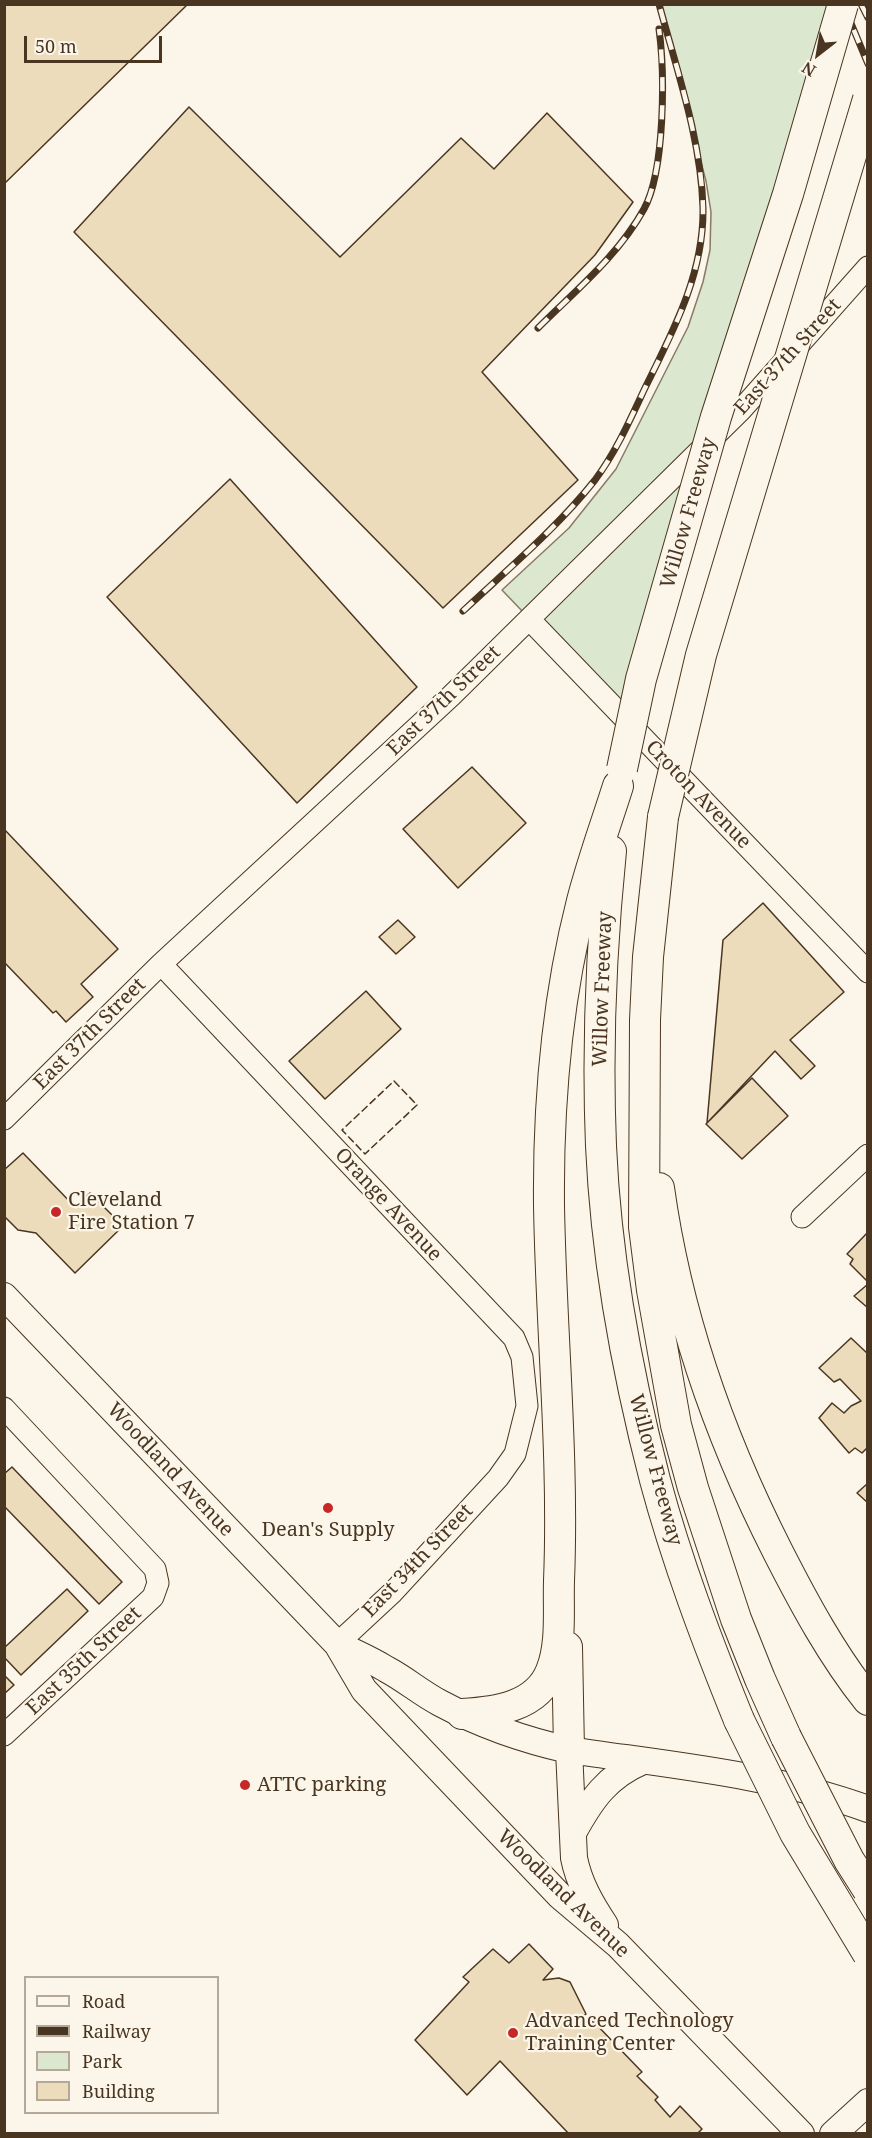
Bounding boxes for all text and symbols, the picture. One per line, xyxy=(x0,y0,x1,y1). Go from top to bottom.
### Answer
scale bar xyxy=(27,24,165,62)
north arrow xyxy=(788,24,848,84)
text: 50 m xyxy=(35,34,77,58)
text: N xyxy=(798,57,820,82)
street label: East 37th Street xyxy=(730,294,846,420)
street label: Willow Freeway xyxy=(656,435,722,591)
street label: East 37th Street xyxy=(382,641,506,761)
street label: Croton Avenue xyxy=(640,736,756,854)
street label: Willow Freeway xyxy=(588,911,618,1067)
street label: East 37th Street xyxy=(29,973,151,1095)
street label: Orange Avenue xyxy=(329,1143,447,1267)
place label: Cleveland Fire Station 7 xyxy=(68,1188,195,1235)
marker: Cleveland Fire Station 7 xyxy=(49,1205,63,1219)
street label: Willow Freeway xyxy=(623,1392,687,1548)
street label: Woodland Avenue xyxy=(102,1398,238,1542)
street label: East 34th Street xyxy=(358,1499,478,1623)
marker: Dean's Supply xyxy=(321,1501,335,1515)
place label: Dean's Supply xyxy=(262,1518,394,1542)
street label: East 35th Street xyxy=(22,1602,146,1720)
place label: ATTC parking xyxy=(257,1773,386,1797)
marker: ATTC parking xyxy=(238,1778,252,1792)
street label: Woodland Avenue xyxy=(492,1825,634,1963)
legend xyxy=(24,1976,219,2114)
text: Road xyxy=(82,1989,125,2013)
place label: Advanced Technology Training Center xyxy=(525,2009,733,2056)
text: Railway xyxy=(82,2019,151,2043)
marker: Advanced Technology Training Center xyxy=(506,2026,520,2040)
text: Park xyxy=(82,2049,122,2073)
text: Building xyxy=(82,2079,155,2103)

